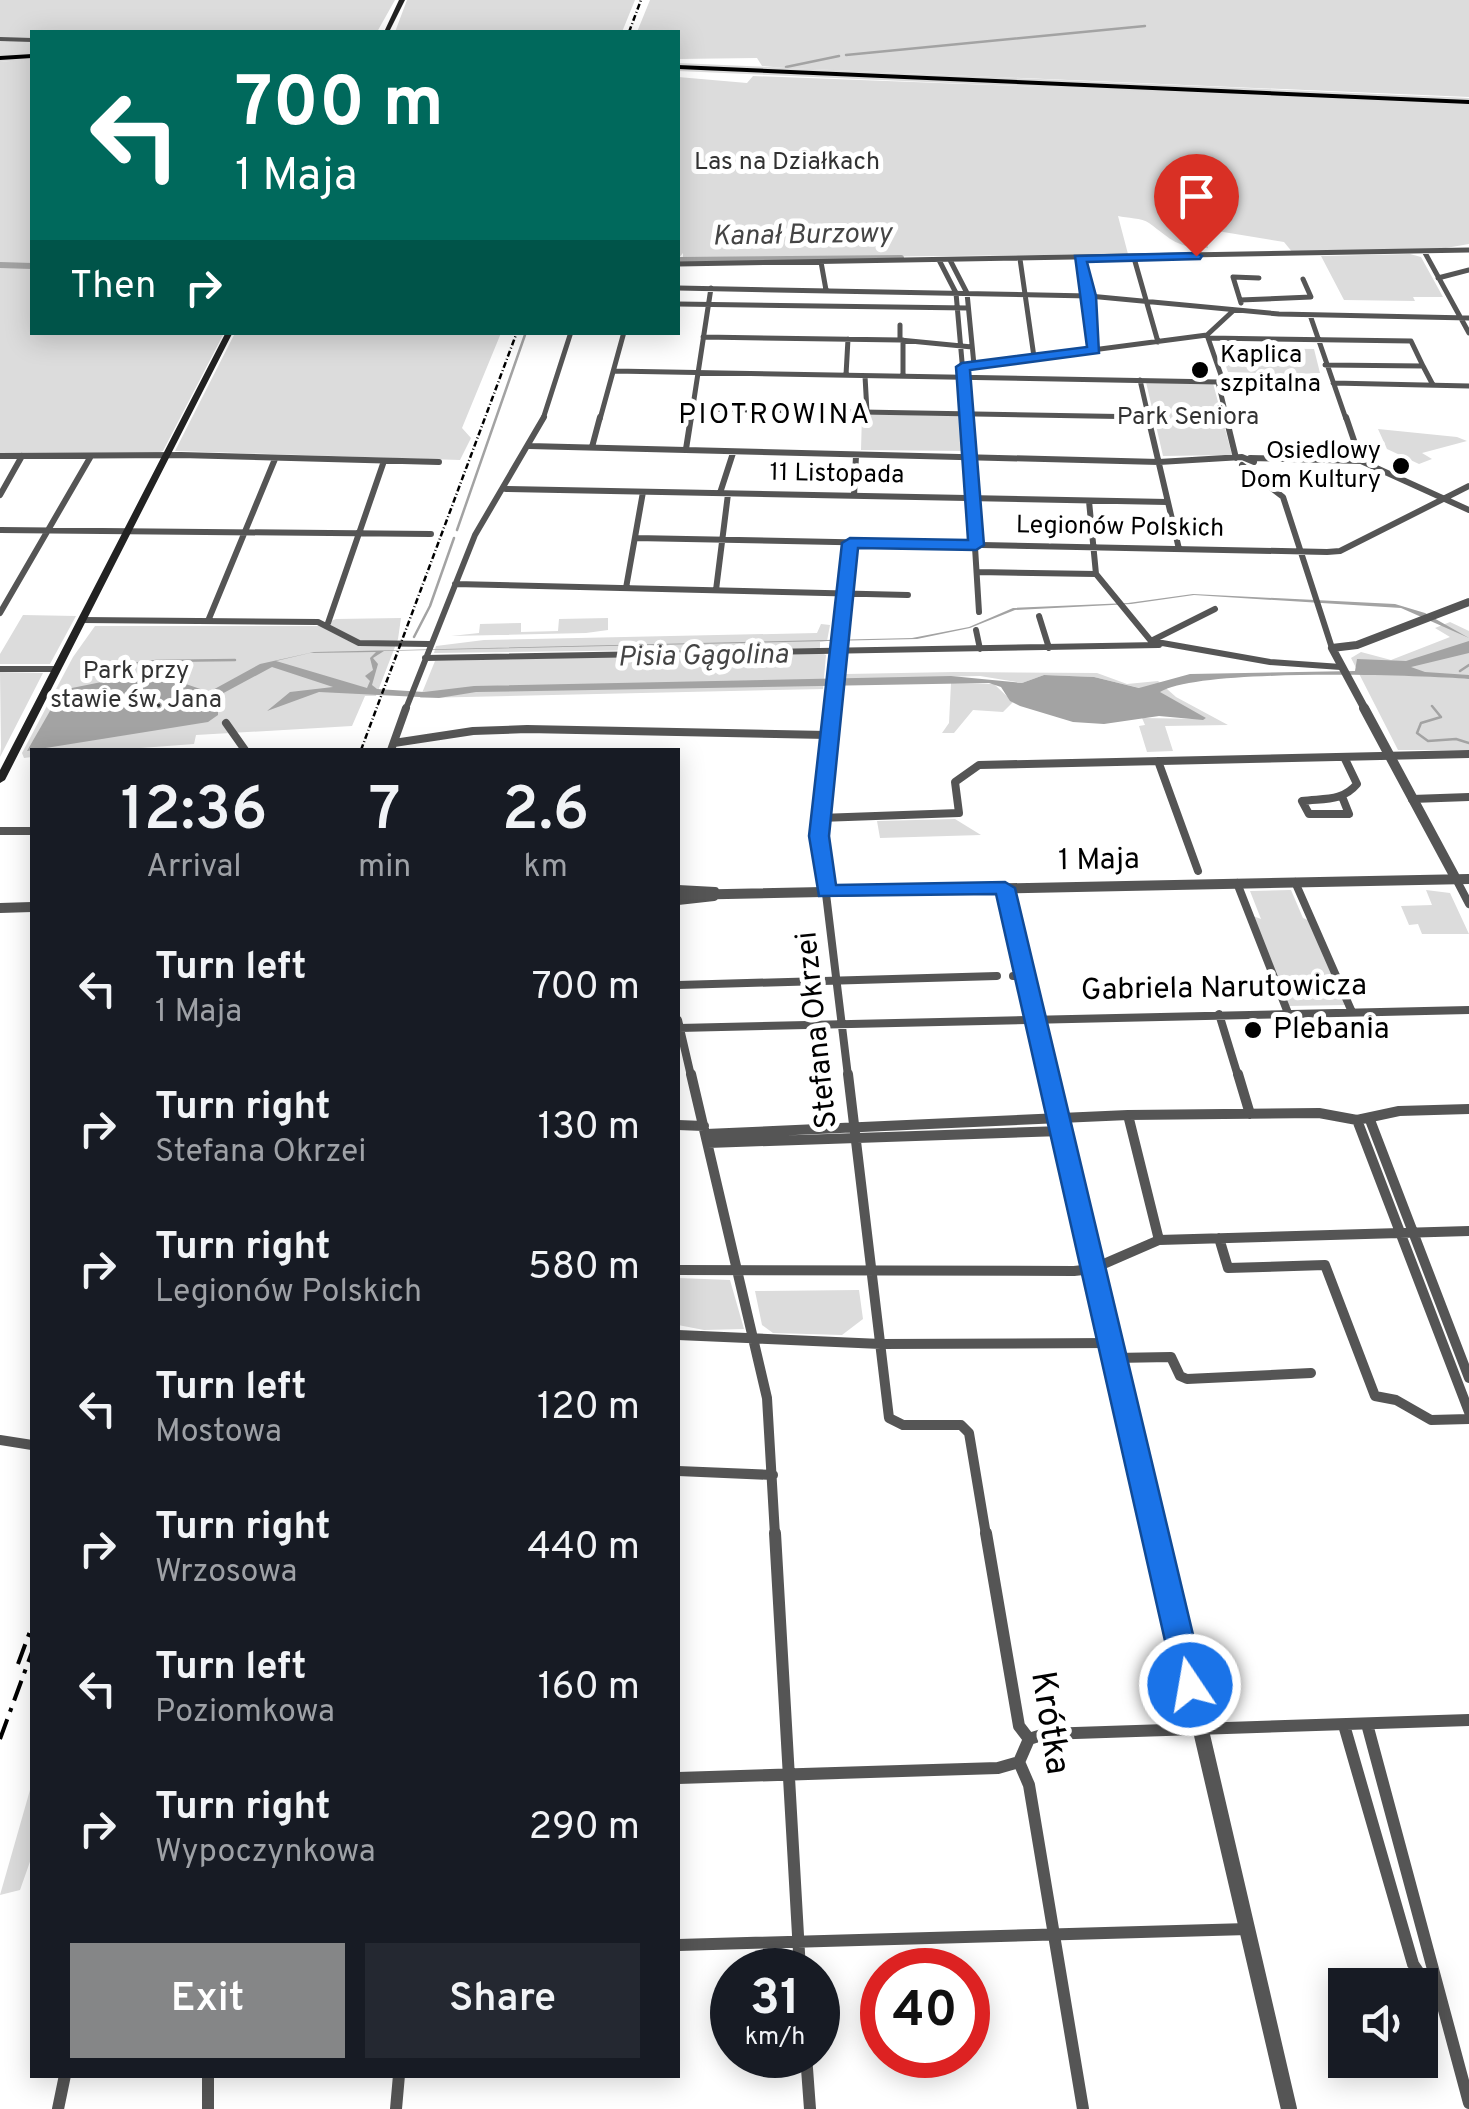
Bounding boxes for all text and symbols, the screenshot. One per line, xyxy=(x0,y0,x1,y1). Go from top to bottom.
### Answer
text: 700 m xyxy=(235,62,444,151)
icon: left xyxy=(70,70,200,200)
park label: Las na Działkach xyxy=(694,147,880,179)
text: 1 Maja xyxy=(235,149,357,206)
pin xyxy=(1154,154,1239,257)
icon: arrive xyxy=(1169,169,1224,224)
water label: Kanał Burzowy xyxy=(712,216,894,256)
icon: right xyxy=(176,260,231,315)
text: Then xyxy=(70,263,156,312)
place label: Kaplica szpitalna xyxy=(1220,340,1321,401)
marker: Kaplica szpitalna xyxy=(1189,359,1211,381)
district label: PIOTROWINA xyxy=(678,398,872,434)
park label: Park Seniora xyxy=(1117,402,1259,434)
place label: Osiedlowy Dom Kultury xyxy=(1240,436,1381,497)
marker: Osiedlowy Dom Kultury xyxy=(1390,455,1412,477)
street label: 11 Listopada xyxy=(769,458,905,492)
street label: Legionów Polskich xyxy=(1015,510,1225,546)
water label: Pisia Gągolina xyxy=(617,638,789,676)
park label: Park przy stawie św. Jana xyxy=(50,656,222,717)
text: 12:36 xyxy=(121,775,268,851)
text: 7 xyxy=(369,775,401,851)
text: 2.6 xyxy=(502,775,589,851)
street label: 1 Maja xyxy=(1058,842,1140,880)
text: Arrival xyxy=(146,848,242,888)
text: min xyxy=(358,848,411,888)
text: km xyxy=(524,848,568,888)
street label: Stefana Okrzei xyxy=(789,929,847,1131)
text: Turn left xyxy=(155,944,307,993)
icon: left xyxy=(70,961,125,1016)
text: 700 m xyxy=(532,964,640,1013)
street label: Gabriela Narutowicza xyxy=(1081,968,1367,1010)
text: 1 Maja xyxy=(155,993,242,1033)
place label: Plebania xyxy=(1273,1012,1390,1049)
marker: Plebania xyxy=(1242,1019,1264,1041)
text: Turn right xyxy=(155,1084,330,1133)
icon: right xyxy=(70,1101,125,1156)
text: 130 m xyxy=(538,1104,640,1153)
text: Stefana Okrzei xyxy=(155,1133,366,1173)
text: Turn right xyxy=(155,1224,330,1273)
icon: right xyxy=(70,1241,125,1296)
text: 580 m xyxy=(528,1244,640,1293)
text: Legionów Polskich xyxy=(155,1273,422,1313)
text: Turn left xyxy=(155,1364,307,1413)
icon: left xyxy=(70,1381,125,1436)
text: 120 m xyxy=(537,1384,640,1433)
text: Mostowa xyxy=(155,1413,282,1453)
text: Turn right xyxy=(155,1504,330,1553)
icon: right xyxy=(70,1521,125,1576)
text: 440 m xyxy=(527,1524,640,1573)
text: Wrzosowa xyxy=(155,1553,297,1593)
position arrow xyxy=(1138,1633,1242,1737)
text: Turn left xyxy=(155,1644,307,1693)
icon: left xyxy=(70,1661,125,1716)
text: 160 m xyxy=(538,1664,640,1713)
street label: Krótka xyxy=(1019,1668,1079,1778)
text: Poziomkowa xyxy=(155,1693,335,1733)
text: Turn right xyxy=(155,1784,330,1833)
icon: right xyxy=(70,1801,125,1856)
text: 290 m xyxy=(529,1804,640,1853)
text: Wypoczynkowa xyxy=(155,1833,376,1873)
button: Exit xyxy=(70,1943,345,2058)
button: Share xyxy=(365,1943,640,2058)
speed limit sign: 40 xyxy=(860,1948,990,2078)
map controls xyxy=(1328,1968,1438,2078)
button: sound xyxy=(1328,1968,1438,2078)
text: 31 xyxy=(750,1969,800,2032)
text: km/h xyxy=(745,2022,805,2054)

